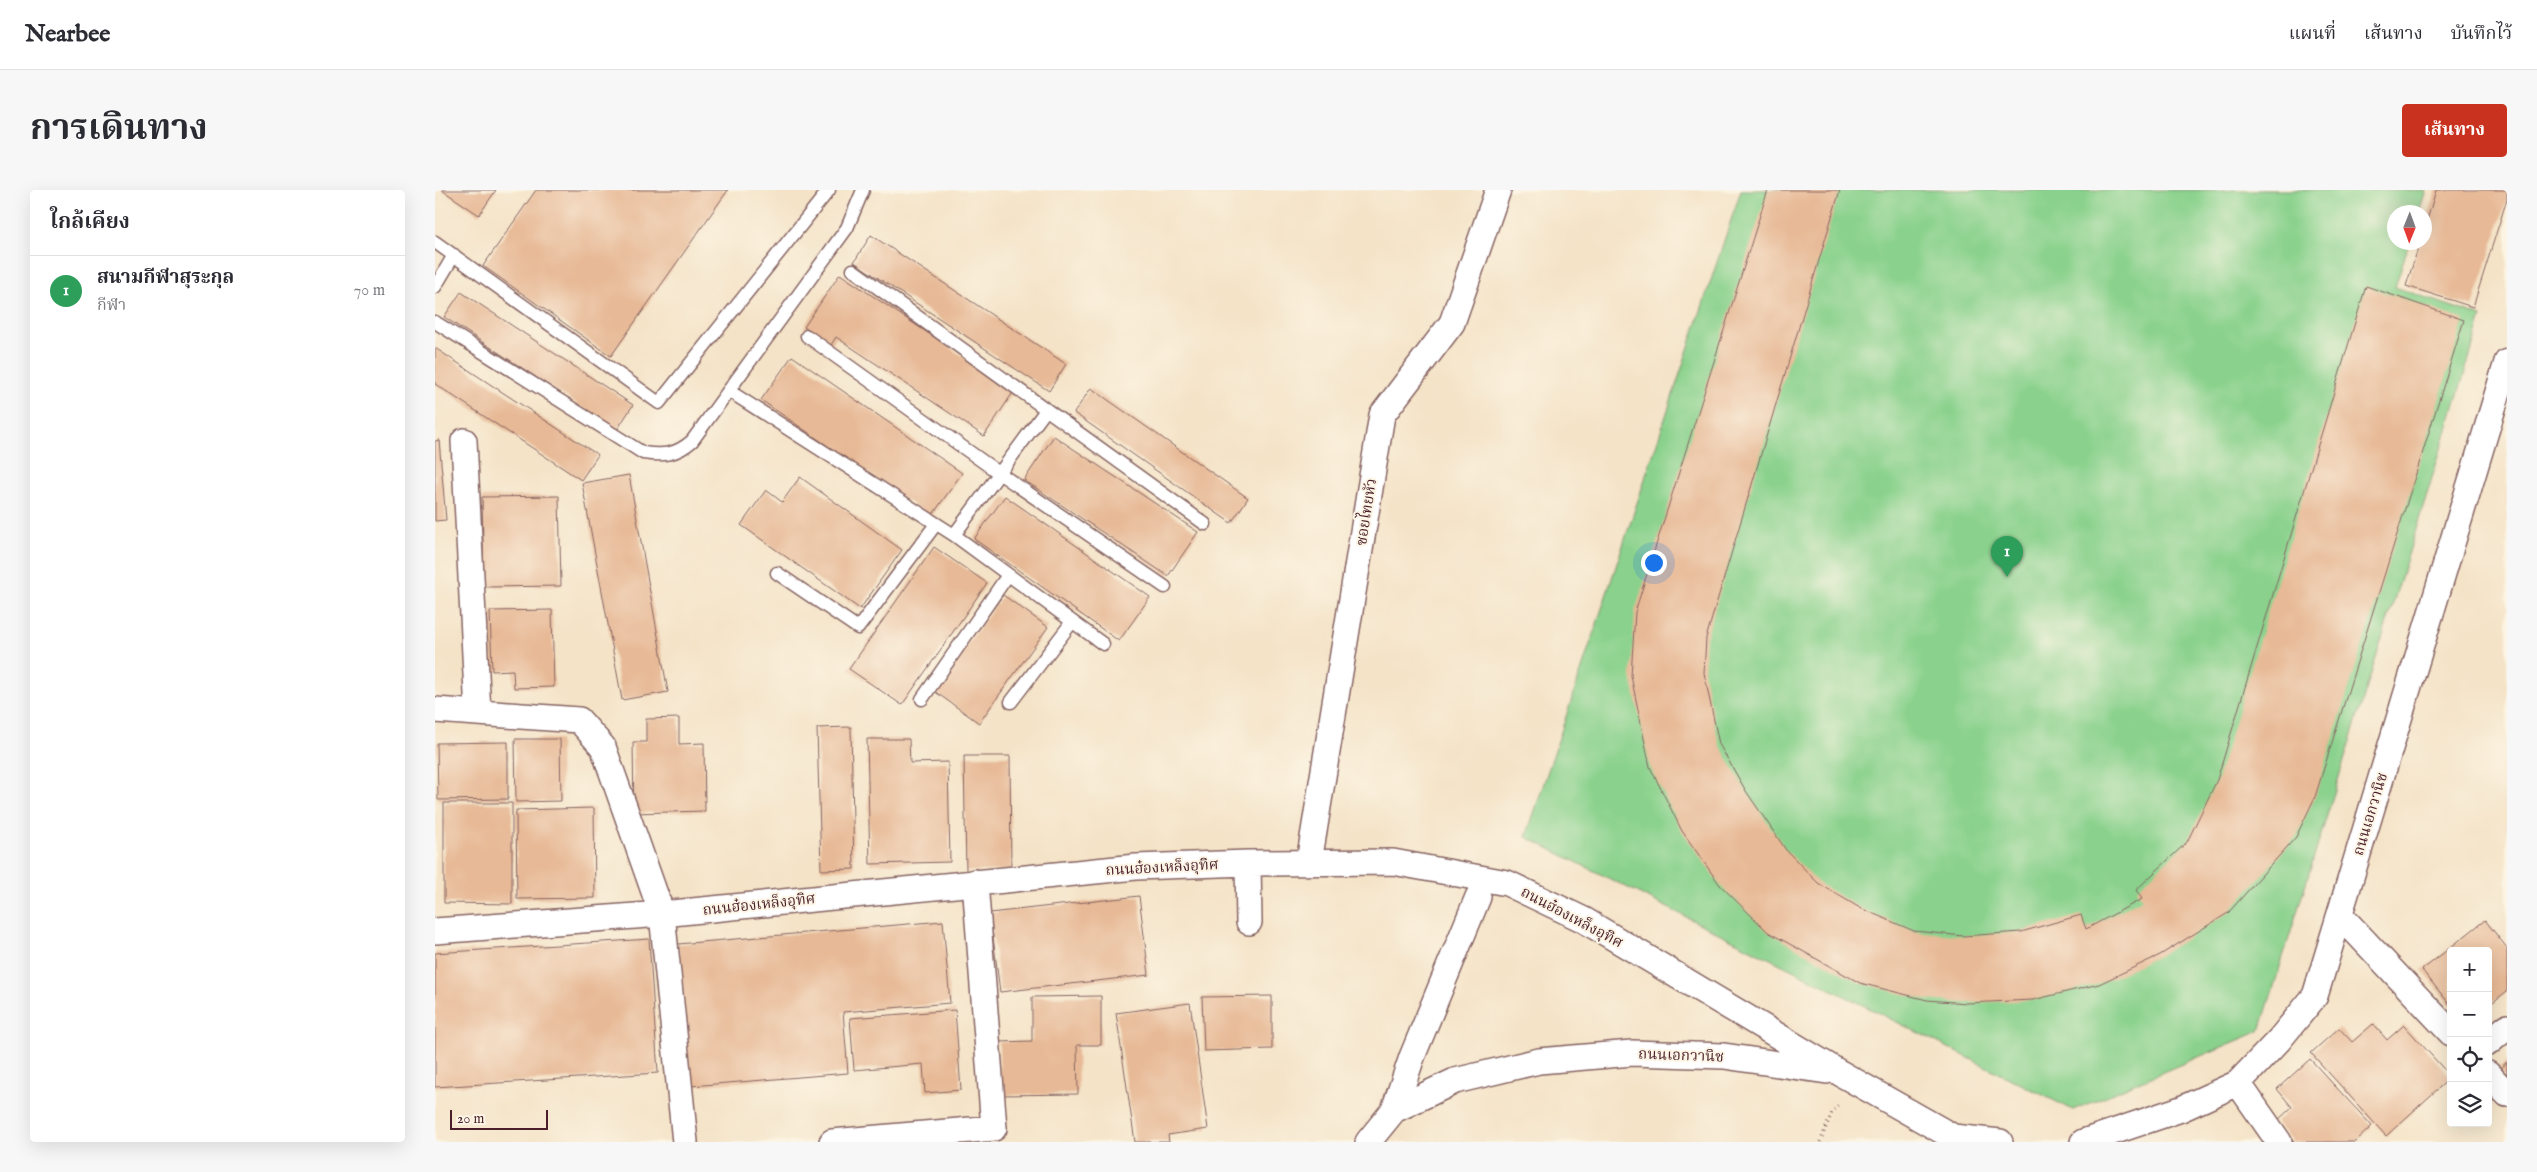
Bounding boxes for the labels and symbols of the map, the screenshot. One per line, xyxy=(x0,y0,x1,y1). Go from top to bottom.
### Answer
north arrow xyxy=(2387,205,2432,250)
street label: ซอยไทยหัว xyxy=(1350,477,1381,547)
pin: 1 xyxy=(1991,536,2023,577)
your location xyxy=(1641,550,1667,576)
street label: ถนนเอกวานิช xyxy=(2349,770,2392,858)
street label: ถนนฮ๋องเหล็งอุทิศ xyxy=(1105,855,1219,881)
street label: ถนนฮ๋องเหล็งอุทิศ xyxy=(1517,882,1626,953)
street label: ถนนฮ๋องเหล็งอุทิศ xyxy=(702,889,817,921)
street label: ถนนเอกวานิช xyxy=(1638,1045,1724,1066)
scale bar xyxy=(450,1107,547,1130)

